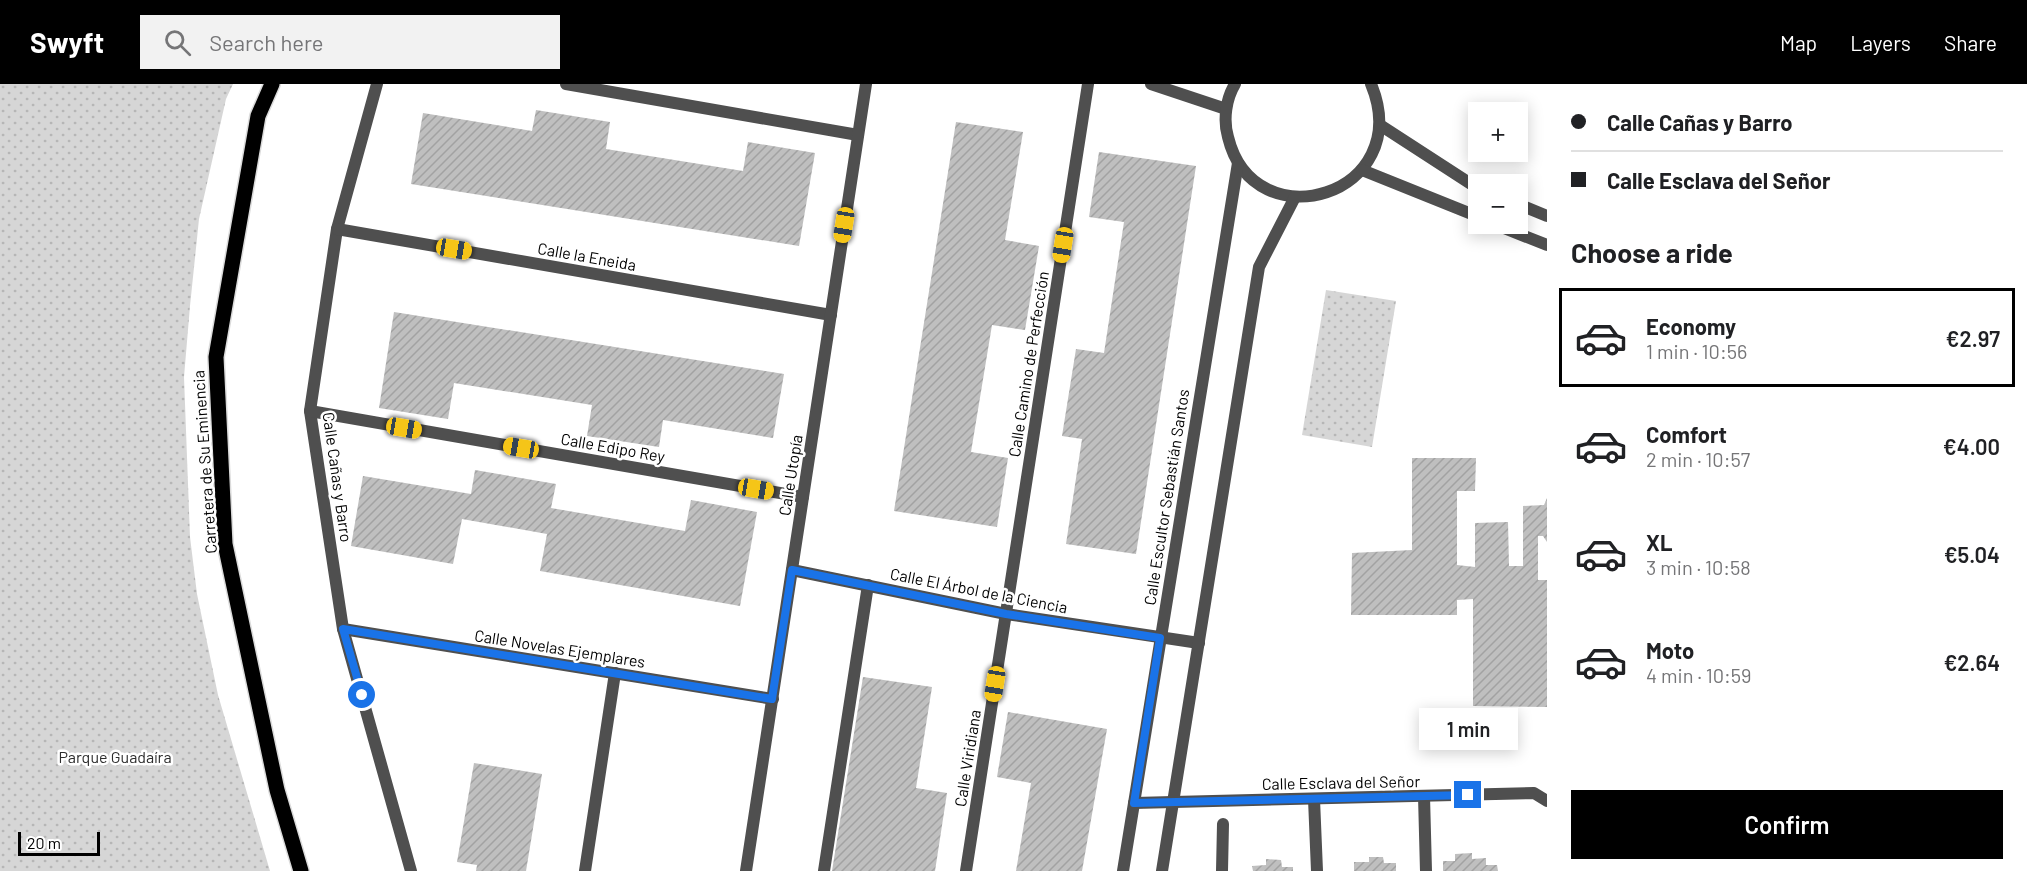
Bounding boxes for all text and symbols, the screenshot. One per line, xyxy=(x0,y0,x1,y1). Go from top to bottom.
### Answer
search box xyxy=(140,15,560,69)
text: Swyft xyxy=(30,25,104,59)
icon: search xyxy=(161,26,194,59)
text: Search here xyxy=(209,29,324,55)
text: Map xyxy=(1780,30,1817,55)
text: Layers xyxy=(1850,30,1911,55)
text: Share xyxy=(1944,30,1997,55)
map controls xyxy=(1468,102,1528,234)
button: + xyxy=(1468,102,1528,162)
text: Calle Cañas y Barro xyxy=(1607,109,1793,135)
text: Calle Esclava del Señor xyxy=(1607,167,1830,193)
button: − xyxy=(1468,174,1528,234)
car xyxy=(832,206,856,244)
car xyxy=(1051,226,1075,264)
text: Choose a ride xyxy=(1571,236,1733,268)
car xyxy=(435,237,473,261)
street label: Calle la Eneida xyxy=(536,238,638,274)
street label: Calle Camino de Perfección xyxy=(1004,270,1052,458)
icon: car xyxy=(1574,311,1628,365)
text: Economy xyxy=(1646,313,1736,339)
text: €2.97 xyxy=(1946,325,2000,351)
text: 1 min · 10:56 xyxy=(1646,339,1747,363)
street label: Carretera de Su Eminencia xyxy=(188,370,220,554)
street label: Calle Escultor Sebastián Santos xyxy=(1140,388,1192,606)
street label: Calle Cañas y Barro xyxy=(319,411,357,543)
car xyxy=(385,416,423,440)
icon: car xyxy=(1574,419,1628,473)
text: Comfort xyxy=(1646,421,1727,447)
street label: Calle Edipo Rey xyxy=(559,428,667,466)
street label: Calle Utopía xyxy=(774,433,806,517)
text: €4.00 xyxy=(1943,433,2000,459)
car xyxy=(502,436,540,460)
text: 2 min · 10:57 xyxy=(1646,447,1750,471)
car xyxy=(737,477,775,501)
icon: car xyxy=(1574,527,1628,581)
text: XL xyxy=(1646,529,1672,555)
text: €5.04 xyxy=(1944,541,2000,567)
text: 3 min · 10:58 xyxy=(1646,555,1751,579)
street label: Calle El Árbol de la Ciencia xyxy=(889,563,1069,617)
street label: Calle Novelas Ejemplares xyxy=(473,625,647,671)
icon: car xyxy=(1574,635,1628,689)
text: Moto xyxy=(1646,637,1694,663)
text: €2.64 xyxy=(1943,649,2000,675)
text: 4 min · 10:59 xyxy=(1646,663,1751,687)
car xyxy=(983,665,1007,703)
route start xyxy=(348,681,375,708)
street label: Calle Viridiana xyxy=(950,708,984,808)
callout: 1 min xyxy=(1418,708,1518,750)
text: 1 min xyxy=(1447,717,1490,741)
park label: Parque Guadaíra xyxy=(58,747,172,766)
street label: Calle Esclava del Señor xyxy=(1262,771,1420,793)
route end xyxy=(1454,781,1481,808)
button: Confirm xyxy=(1571,790,2003,859)
scale bar xyxy=(18,829,100,856)
text: 20 m xyxy=(27,833,61,852)

